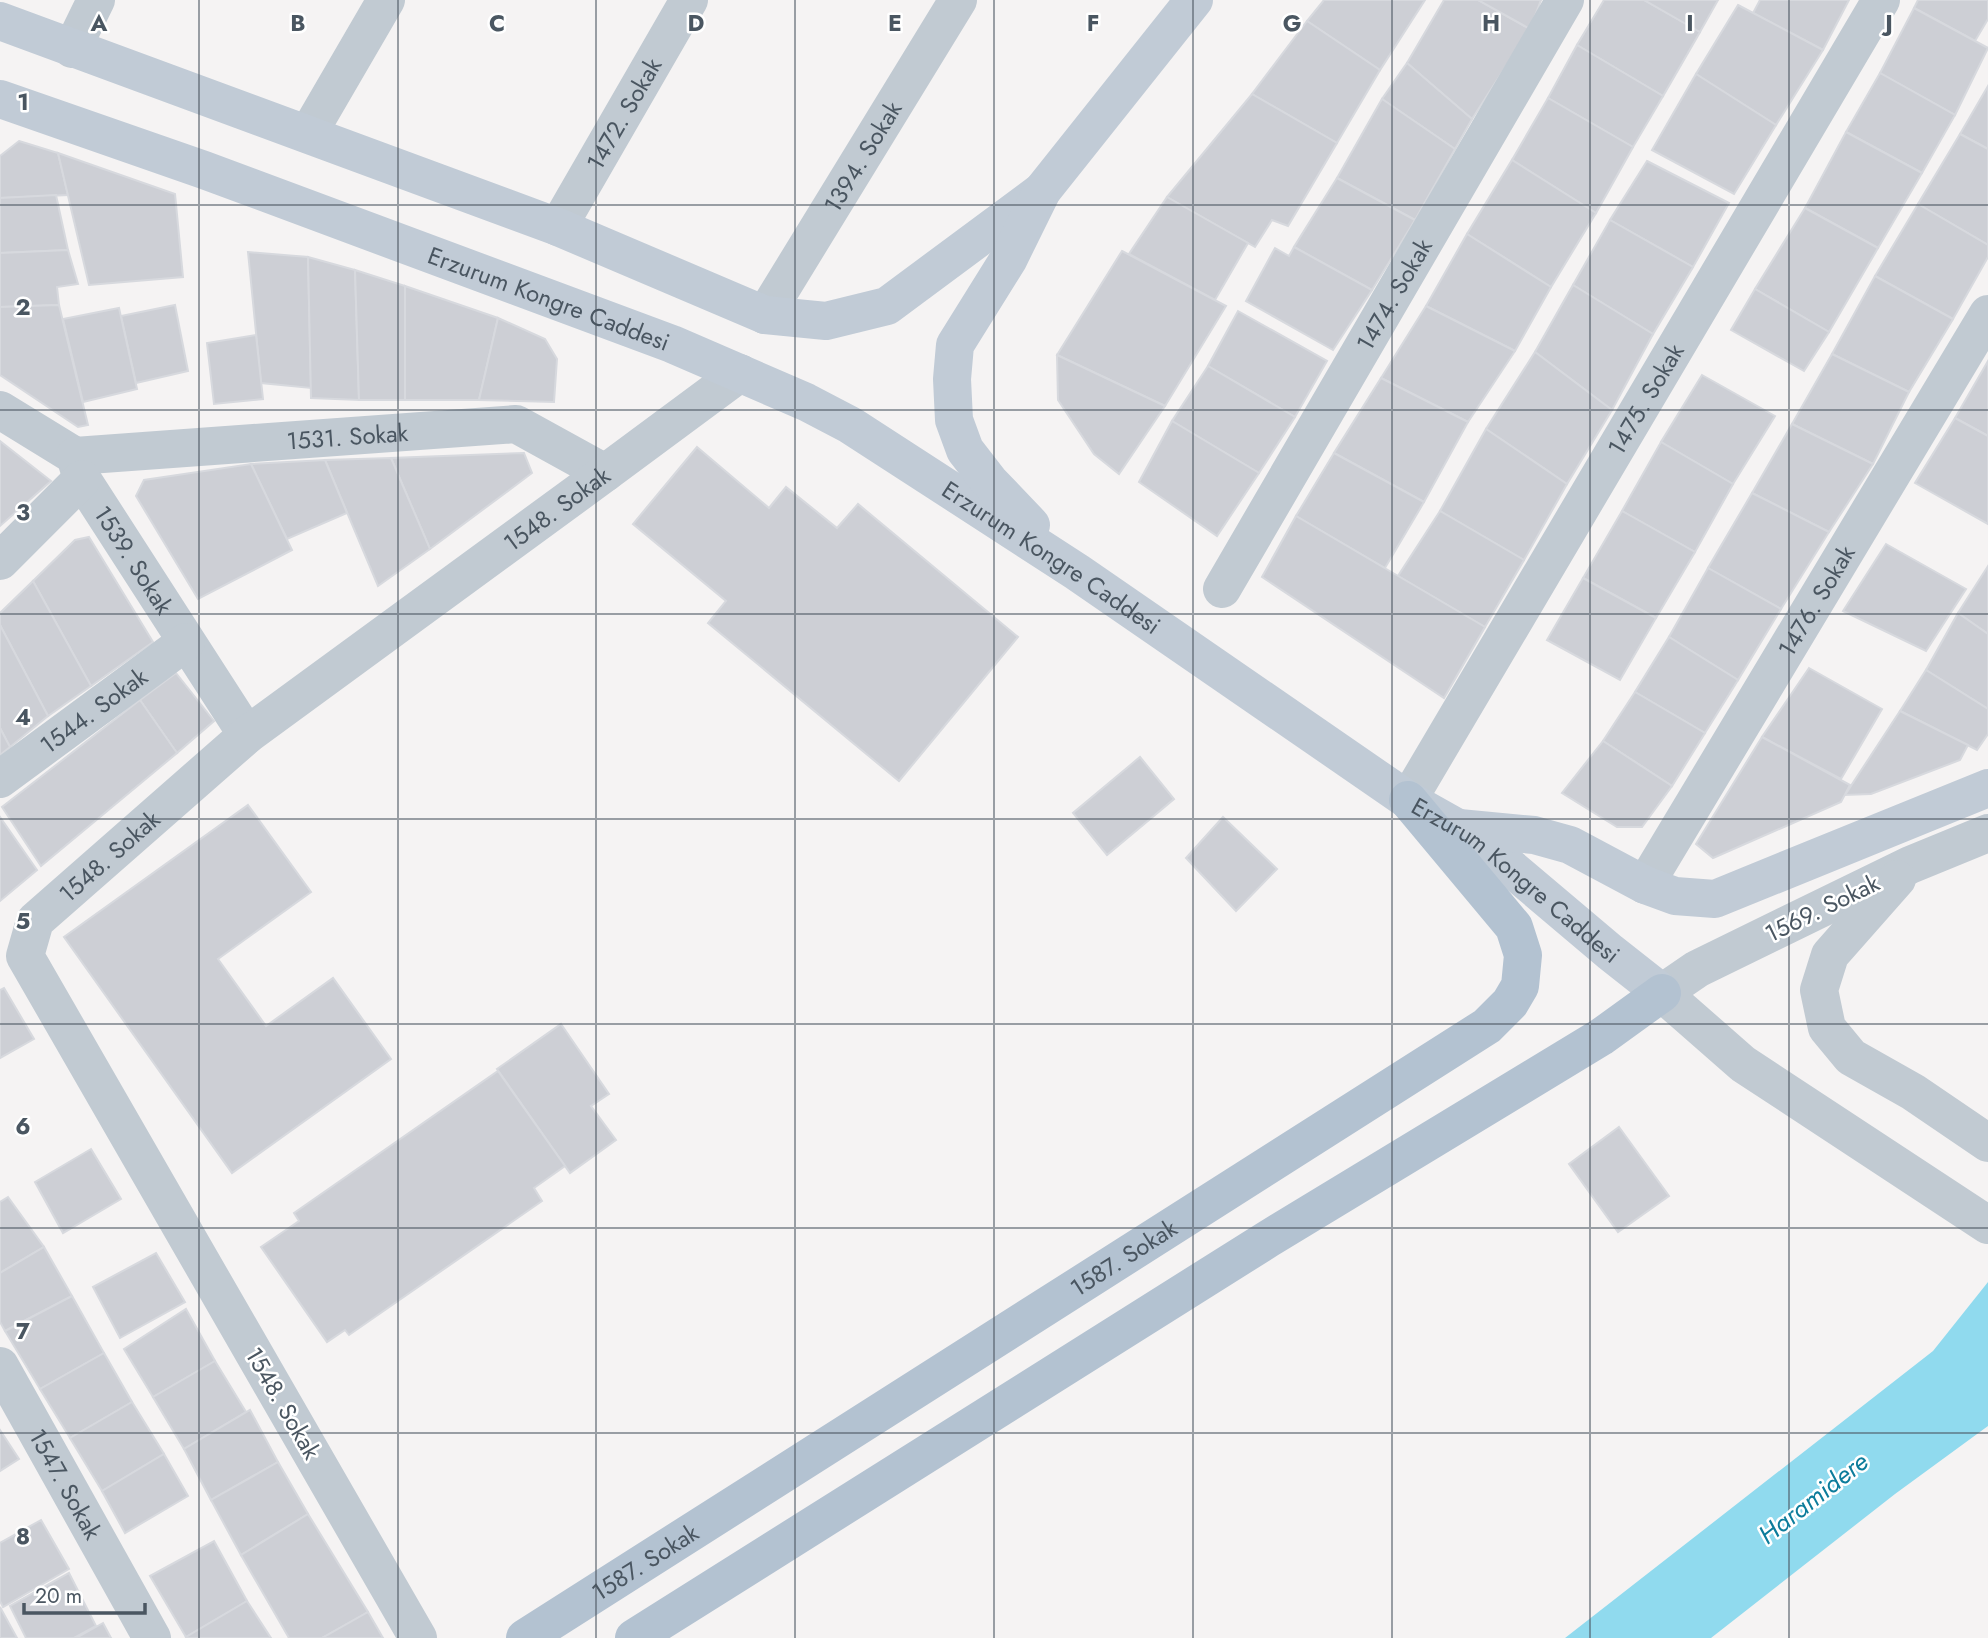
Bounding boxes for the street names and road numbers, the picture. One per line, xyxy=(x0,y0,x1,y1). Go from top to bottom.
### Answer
street label: 1472. Sokak xyxy=(577,51,670,176)
street label: 1394. Sokak xyxy=(815,94,910,219)
street label: 1474. Sokak xyxy=(1347,231,1440,357)
street label: Erzurum Kongre Caddesi xyxy=(423,237,675,359)
street label: 1475. Sokak xyxy=(1598,336,1692,461)
street label: 1531. Sokak xyxy=(285,414,410,458)
street label: 1548. Sokak xyxy=(496,457,617,559)
street label: Erzurum Kongre Caddesi xyxy=(935,472,1168,642)
street label: 1539. Sokak xyxy=(86,499,182,621)
street label: 1476. Sokak xyxy=(1769,538,1863,663)
street label: 1544. Sokak xyxy=(32,659,155,762)
street label: Erzurum Kongre Caddesi xyxy=(1405,788,1628,971)
street label: 1548. Sokak xyxy=(51,802,168,910)
street label: 1569. Sokak xyxy=(1759,865,1886,951)
street label: 1587. Sokak xyxy=(1063,1210,1184,1305)
street label: 1548. Sokak xyxy=(237,1340,329,1466)
street label: 1547. Sokak xyxy=(21,1422,111,1546)
street label: 1587. Sokak xyxy=(585,1514,705,1609)

